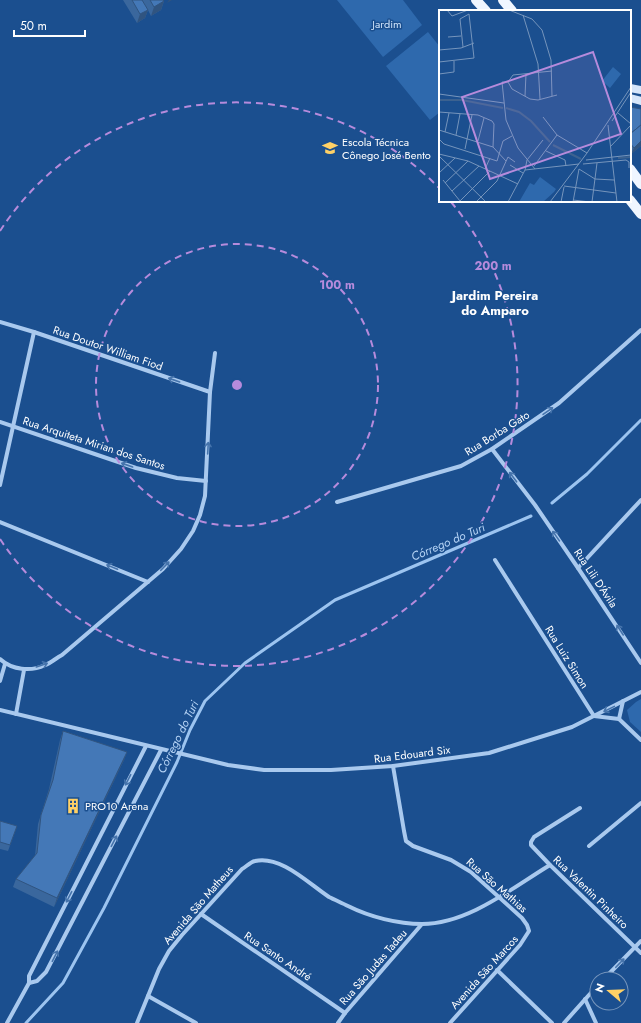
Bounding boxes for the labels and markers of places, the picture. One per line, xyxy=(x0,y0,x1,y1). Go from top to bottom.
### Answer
place label: Escola Técnica Cônego José Bento xyxy=(342,134,431,163)
school or university icon: Escola Técnica Cônego José Bento xyxy=(321,139,339,157)
centre of rings xyxy=(230,378,244,392)
building icon: PRO10 Arena xyxy=(64,797,82,815)
place label: PRO10 Arena xyxy=(85,798,148,814)

